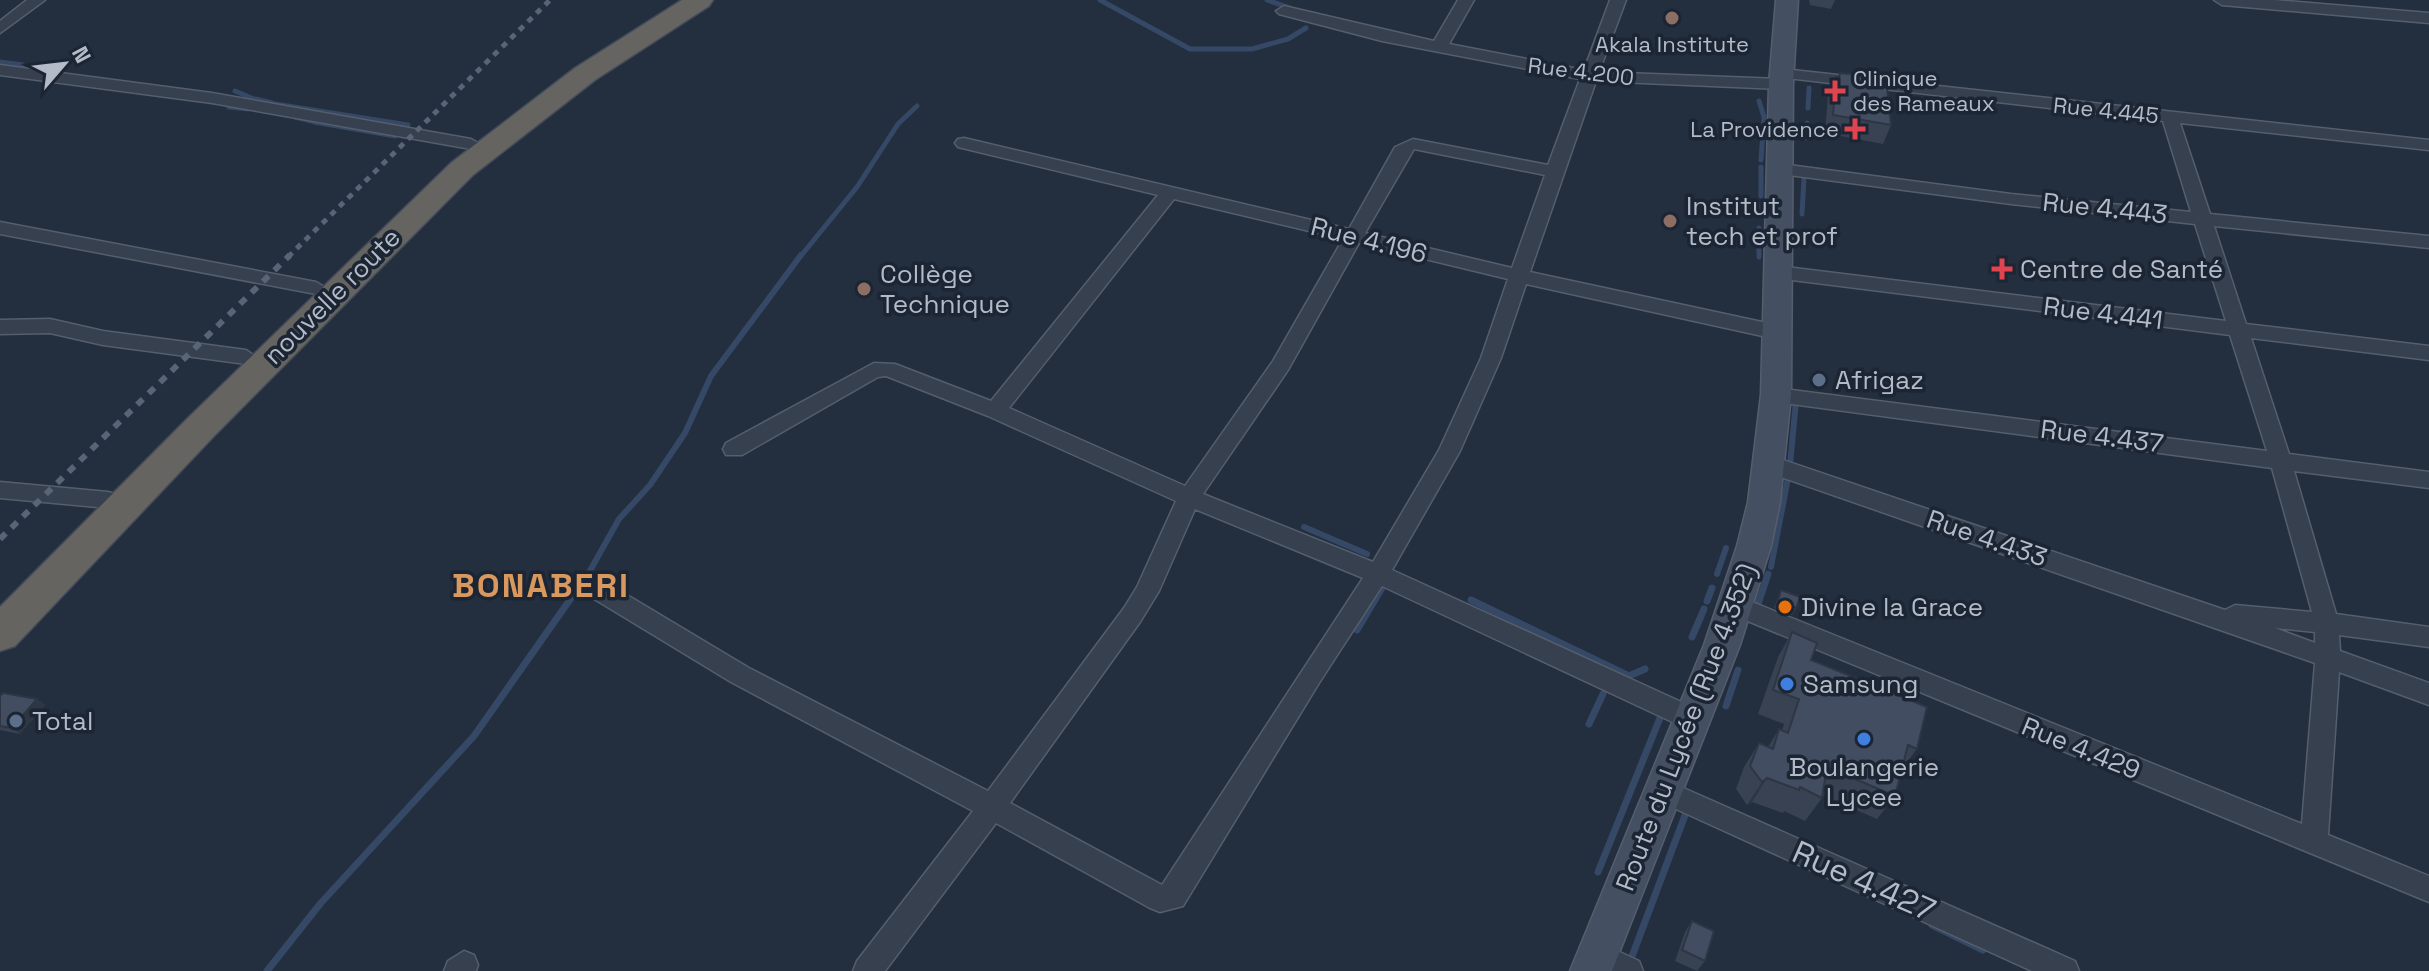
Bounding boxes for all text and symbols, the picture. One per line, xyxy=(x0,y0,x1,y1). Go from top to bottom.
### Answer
marker: Akala Institute xyxy=(1663,9,1681,27)
north arrow xyxy=(24,24,104,104)
place label: Akala Institute xyxy=(1595,30,1749,58)
text: N xyxy=(66,42,97,68)
street label: Rue 4.200 xyxy=(1526,51,1636,91)
place label: Clinique des Rameaux xyxy=(1853,64,1995,117)
marker: Clinique des Rameaux xyxy=(1824,80,1846,102)
street label: Rue 4.445 xyxy=(2052,91,2160,129)
place label: La Providence xyxy=(1690,115,1839,143)
marker: La Providence xyxy=(1846,120,1864,138)
street label: Rue 4.443 xyxy=(2041,185,2169,231)
place label: Institut tech et prof xyxy=(1686,189,1838,253)
street label: Rue 4.196 xyxy=(1307,209,1431,271)
marker: Institut tech et prof xyxy=(1661,212,1679,230)
street label: nouvelle route xyxy=(256,220,408,372)
place label: Centre de Santé xyxy=(2020,252,2223,286)
place label: Collège Technique xyxy=(880,257,1010,321)
marker: Centre de Santé xyxy=(1991,258,2013,280)
marker: Collège Technique xyxy=(855,280,873,298)
street label: Rue 4.441 xyxy=(2041,289,2165,337)
place label: Afrigaz xyxy=(1835,363,1924,397)
marker: Afrigaz xyxy=(1810,371,1828,389)
street label: Rue 4.437 xyxy=(2038,412,2166,460)
street label: Rue 4.433 xyxy=(1922,502,2052,574)
street label: Route du Lycée (Rue 4.352) xyxy=(1608,558,1764,896)
district label: BONABERI xyxy=(452,564,630,607)
place label: Divine la Grace xyxy=(1801,590,1983,624)
marker: Divine la Grace xyxy=(1776,598,1794,616)
place label: Samsung xyxy=(1803,667,1919,701)
marker: Samsung xyxy=(1778,675,1796,693)
place label: Total xyxy=(32,704,93,738)
street label: Rue 4.429 xyxy=(2017,709,2145,787)
marker: Total xyxy=(7,712,25,730)
marker: Boulangerie Lycee xyxy=(1855,730,1873,748)
place label: Boulangerie Lycee xyxy=(1789,750,1939,814)
street label: Rue 4.427 xyxy=(1786,832,1942,930)

